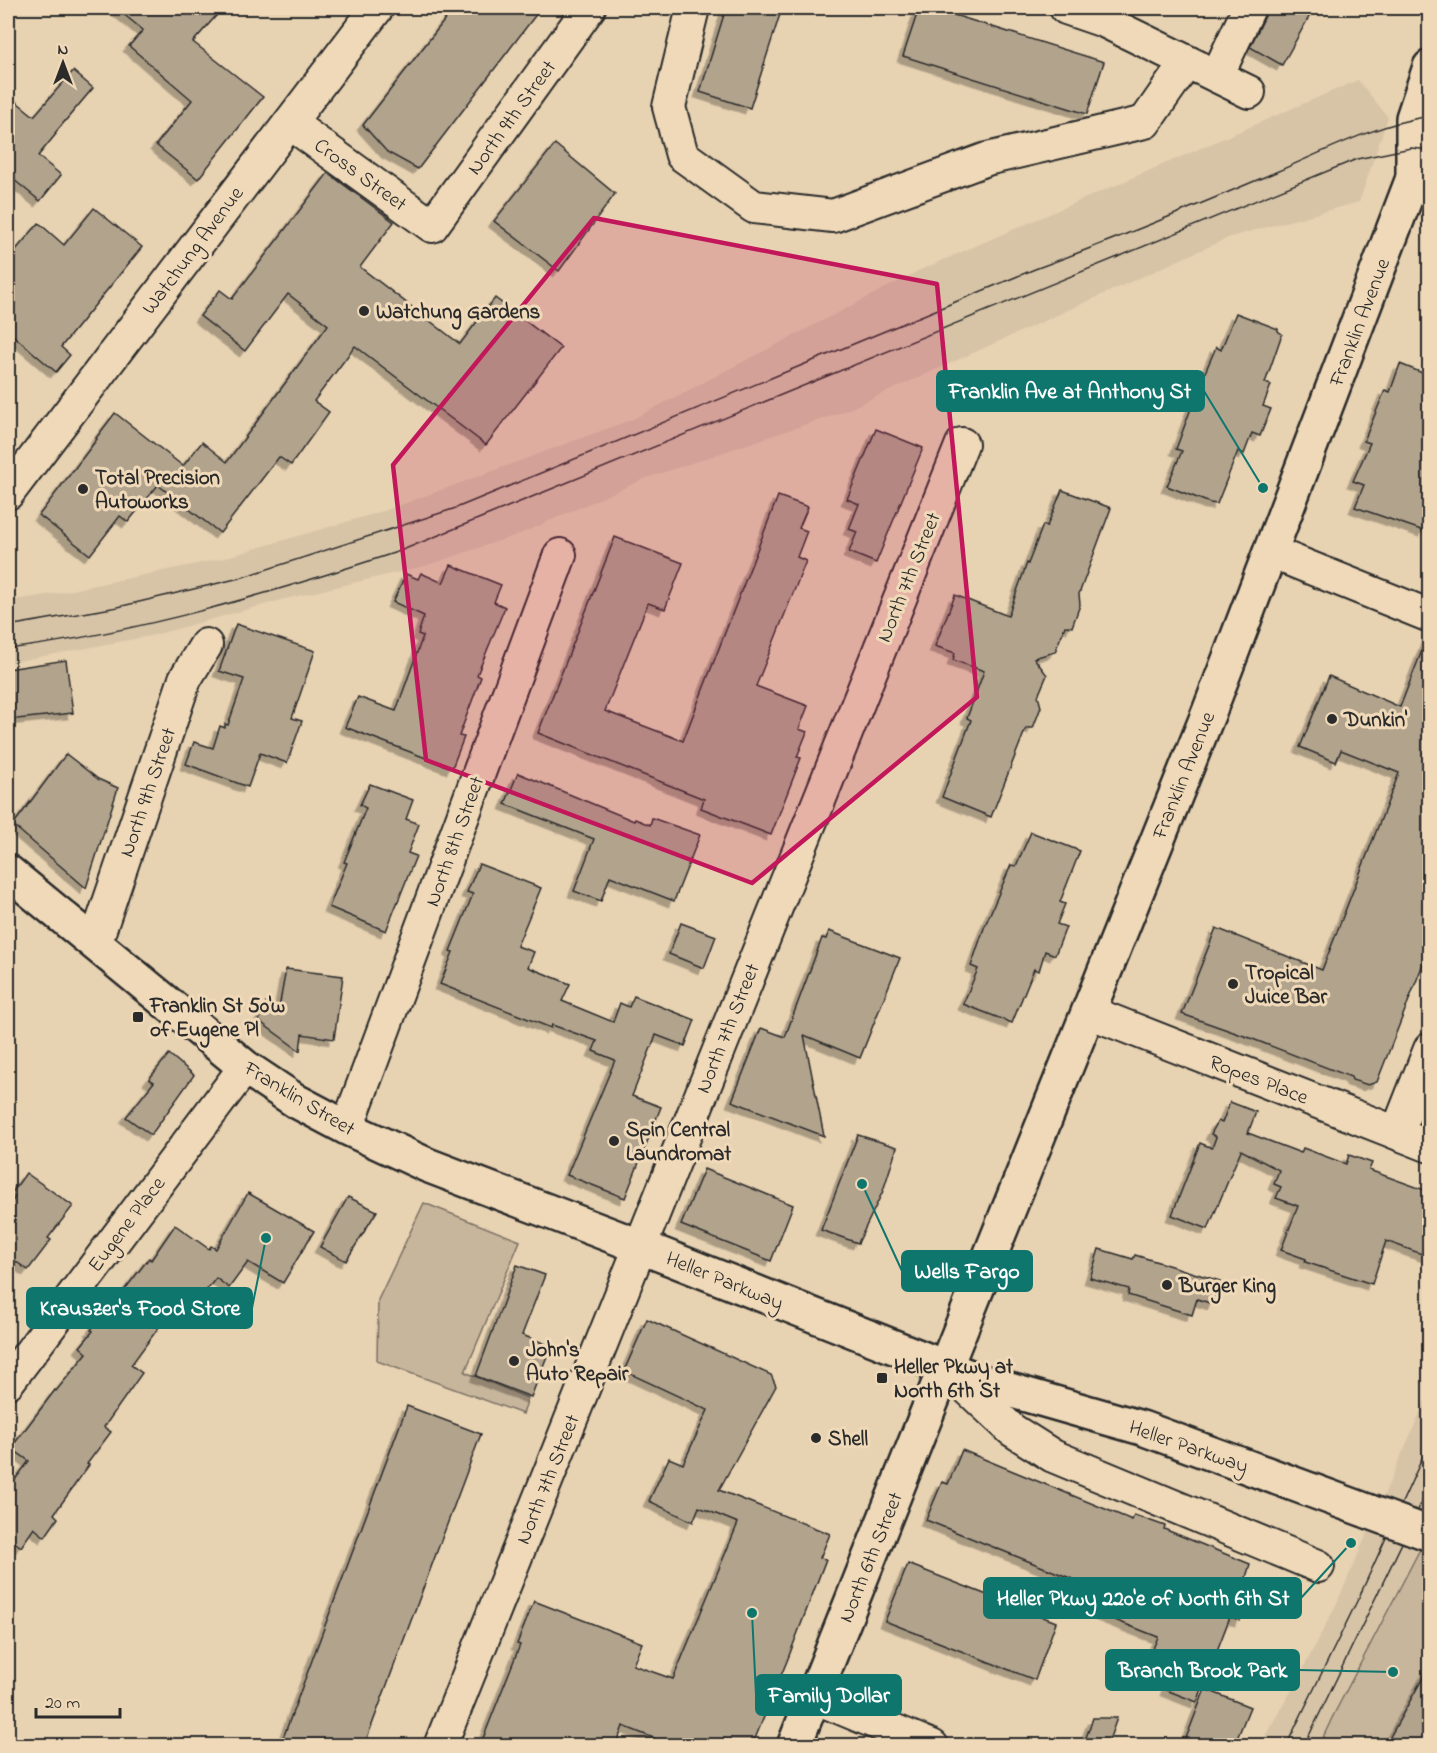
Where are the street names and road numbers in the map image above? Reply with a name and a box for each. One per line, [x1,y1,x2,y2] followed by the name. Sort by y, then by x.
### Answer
[461,55,565,182] street label: North 9th Street
[307,132,413,220] street label: Cross Street
[135,180,254,323] street label: Watchung Avenue
[1322,254,1399,392] street label: Franklin Avenue
[870,508,950,647] street label: North 7th Street
[1145,707,1224,845] street label: Franklin Avenue
[113,724,185,862] street label: North 9th Street
[418,772,493,911] street label: North 8th Street
[689,959,769,1098] street label: North 7th Street
[1204,1048,1313,1114] street label: Ropes Place
[237,1054,360,1145] street label: Franklin Street
[82,1171,176,1281] street label: Eugene Place
[660,1245,788,1321] street label: Heller Parkway
[509,1410,589,1549] street label: North 7th Street
[1124,1413,1252,1484] street label: Heller Parkway
[832,1488,912,1627] street label: North 6th Street

